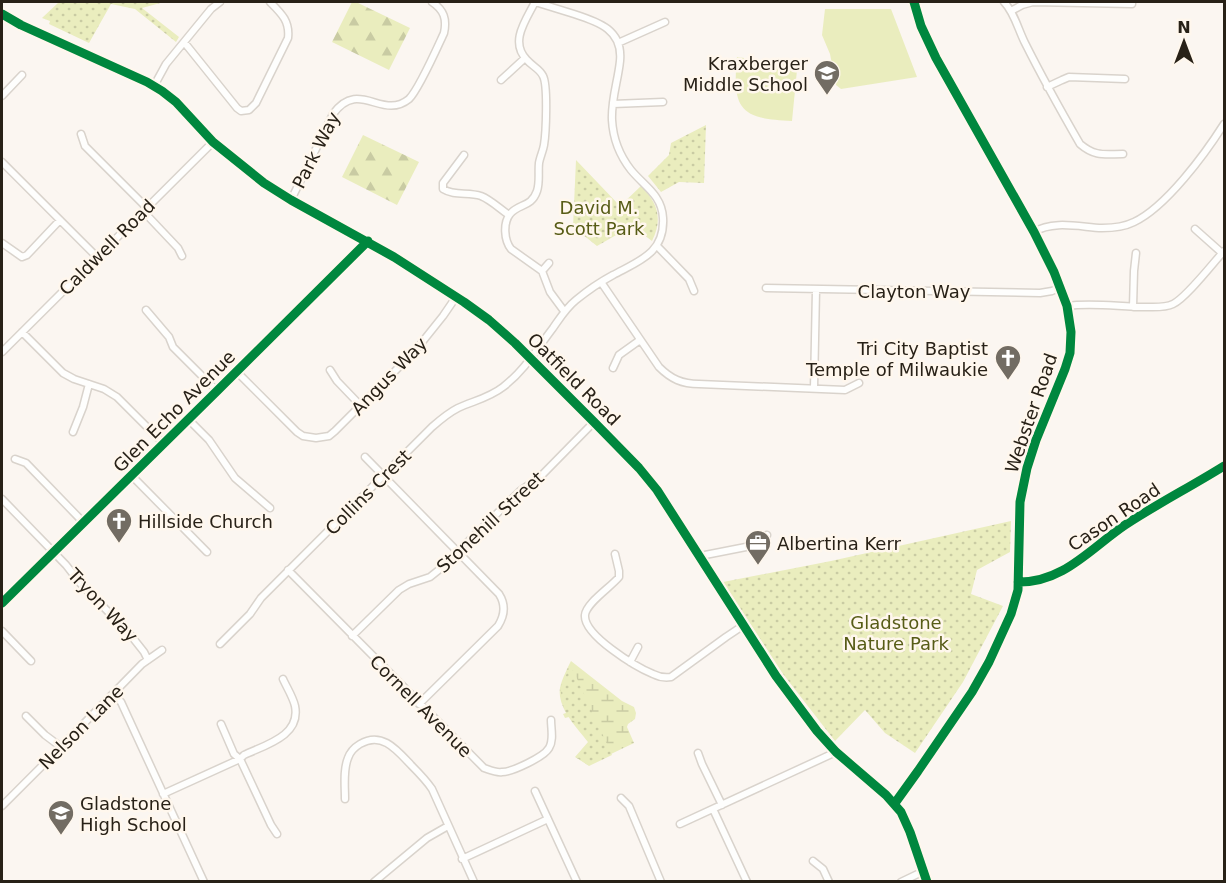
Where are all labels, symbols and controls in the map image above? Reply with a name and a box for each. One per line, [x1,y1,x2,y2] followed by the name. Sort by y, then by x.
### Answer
[1154,12,1214,72] north arrow
[1177,18,1191,37] text: N
[683,53,809,95] place label: Kraxberger Middle School
[812,58,842,96] school or university icon: Kraxberger Middle School
[288,108,344,192] street label: Park Way
[55,195,159,299] street label: Caldwell Road
[553,197,645,239] park label: David M. Scott Park
[858,281,971,302] street label: Clayton Way
[523,328,625,430] street label: Oatfield Road
[347,332,432,419] street label: Angus Way
[805,338,988,380] place label: Tri City Baptist Temple of Milwaukie
[993,343,1023,381] church icon: Tri City Baptist Temple of Milwaukie
[109,346,239,476] street label: Glen Echo Avenue
[1001,350,1061,476] street label: Webster Road
[321,445,415,539] street label: Collins Crest
[432,467,548,577] street label: Stonehill Street
[1064,479,1164,555] street label: Cason Road
[104,506,134,544] church icon: Hillside Church
[138,511,273,532] place label: Hillside Church
[743,528,773,566] office icon: Albertina Kerr
[777,533,901,554] place label: Albertina Kerr
[63,563,143,646] street label: Tryon Way
[843,612,949,654] park label: Gladstone Nature Park
[366,651,476,761] street label: Cornell Avenue
[34,680,128,774] street label: Nelson Lane
[80,793,187,835] place label: Gladstone High School
[46,798,76,836] school or university icon: Gladstone High School

